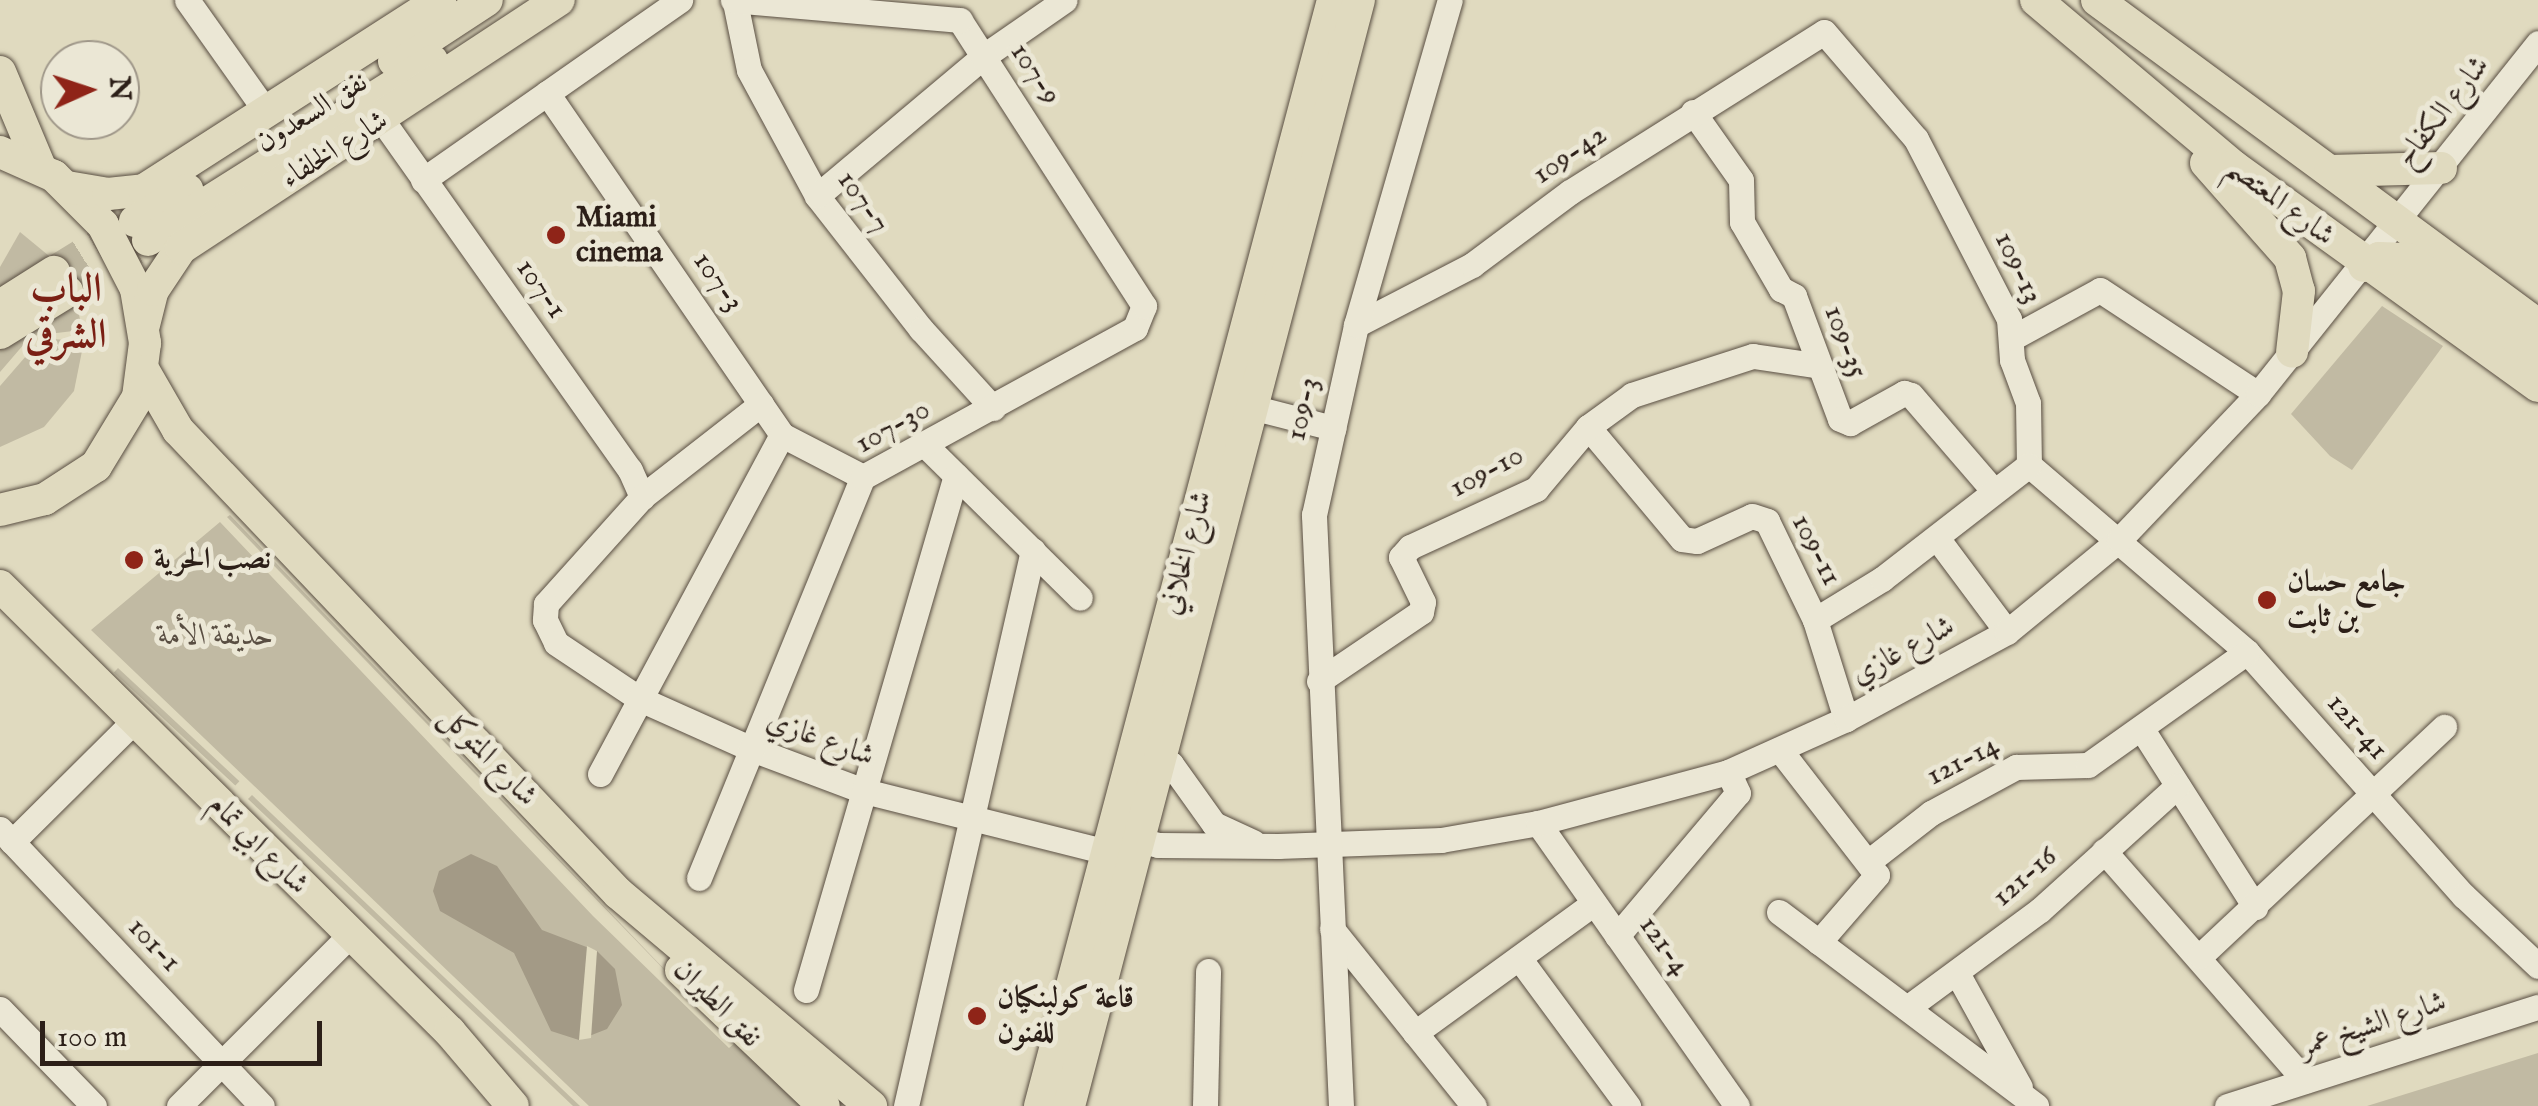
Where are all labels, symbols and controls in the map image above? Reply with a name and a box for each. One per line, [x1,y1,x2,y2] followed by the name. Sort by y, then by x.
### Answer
[1002,36,1068,112] street label: 107-9
[40,40,140,140] north arrow
[2388,49,2498,175] street label: شارع الكفاح
[250,65,374,161] street label: نفق السعدون
[100,75,137,102] text: N
[275,103,395,197] street label: شارع الخلفاء
[1526,117,1614,193] street label: 109-42
[2219,150,2341,254] street label: شارع المعتصم
[829,164,897,240] street label: 107-7
[576,200,663,270] place label: Miami cinema
[545,224,567,246] marker: Miami cinema
[1986,226,2050,310] street label: 109-13
[685,245,751,319] street label: 107-3
[508,252,574,326] street label: 107-1
[25,267,107,361] district label: الباب الشرقي
[1815,301,1875,383] street label: 109-35
[1278,374,1328,444] street label: 109-3
[849,392,937,462] street label: 107-30
[1444,438,1530,506] street label: 109-10
[1153,487,1221,619] street label: شارع الخلاني
[1783,508,1849,592] street label: 109-11
[154,542,271,578] place label: نصب الحرية
[123,549,145,571] marker: نصب الحرية
[2287,565,2406,636] place label: جامع حسان بن ثابت
[2256,589,2278,611] marker: جامع حسان بن ثابت
[1845,609,1961,693] street label: شارع غازي
[158,618,274,654] park label: حديقة الأمة
[2318,686,2396,768] street label: 121-41
[432,700,544,814] street label: شارع المتوكل
[761,703,879,775] street label: شارع غازي
[1921,728,2005,794] street label: 121-14
[200,787,316,903] street label: شارع ابي تمام
[1985,839,2065,915] street label: 121-16
[1631,909,1697,983] street label: 121-4
[120,910,188,980] street label: 101-1
[665,952,769,1056] street label: نفق الطيران
[997,981,1134,1052] place label: قاعة كولبنكيان للفنون
[2295,984,2451,1066] street label: شارع الشيخ عمر
[45,1001,328,1063] scale bar
[966,1005,988,1027] marker: قاعة كولبنكيان للفنون
[57,1019,127,1057] text: 100 m

